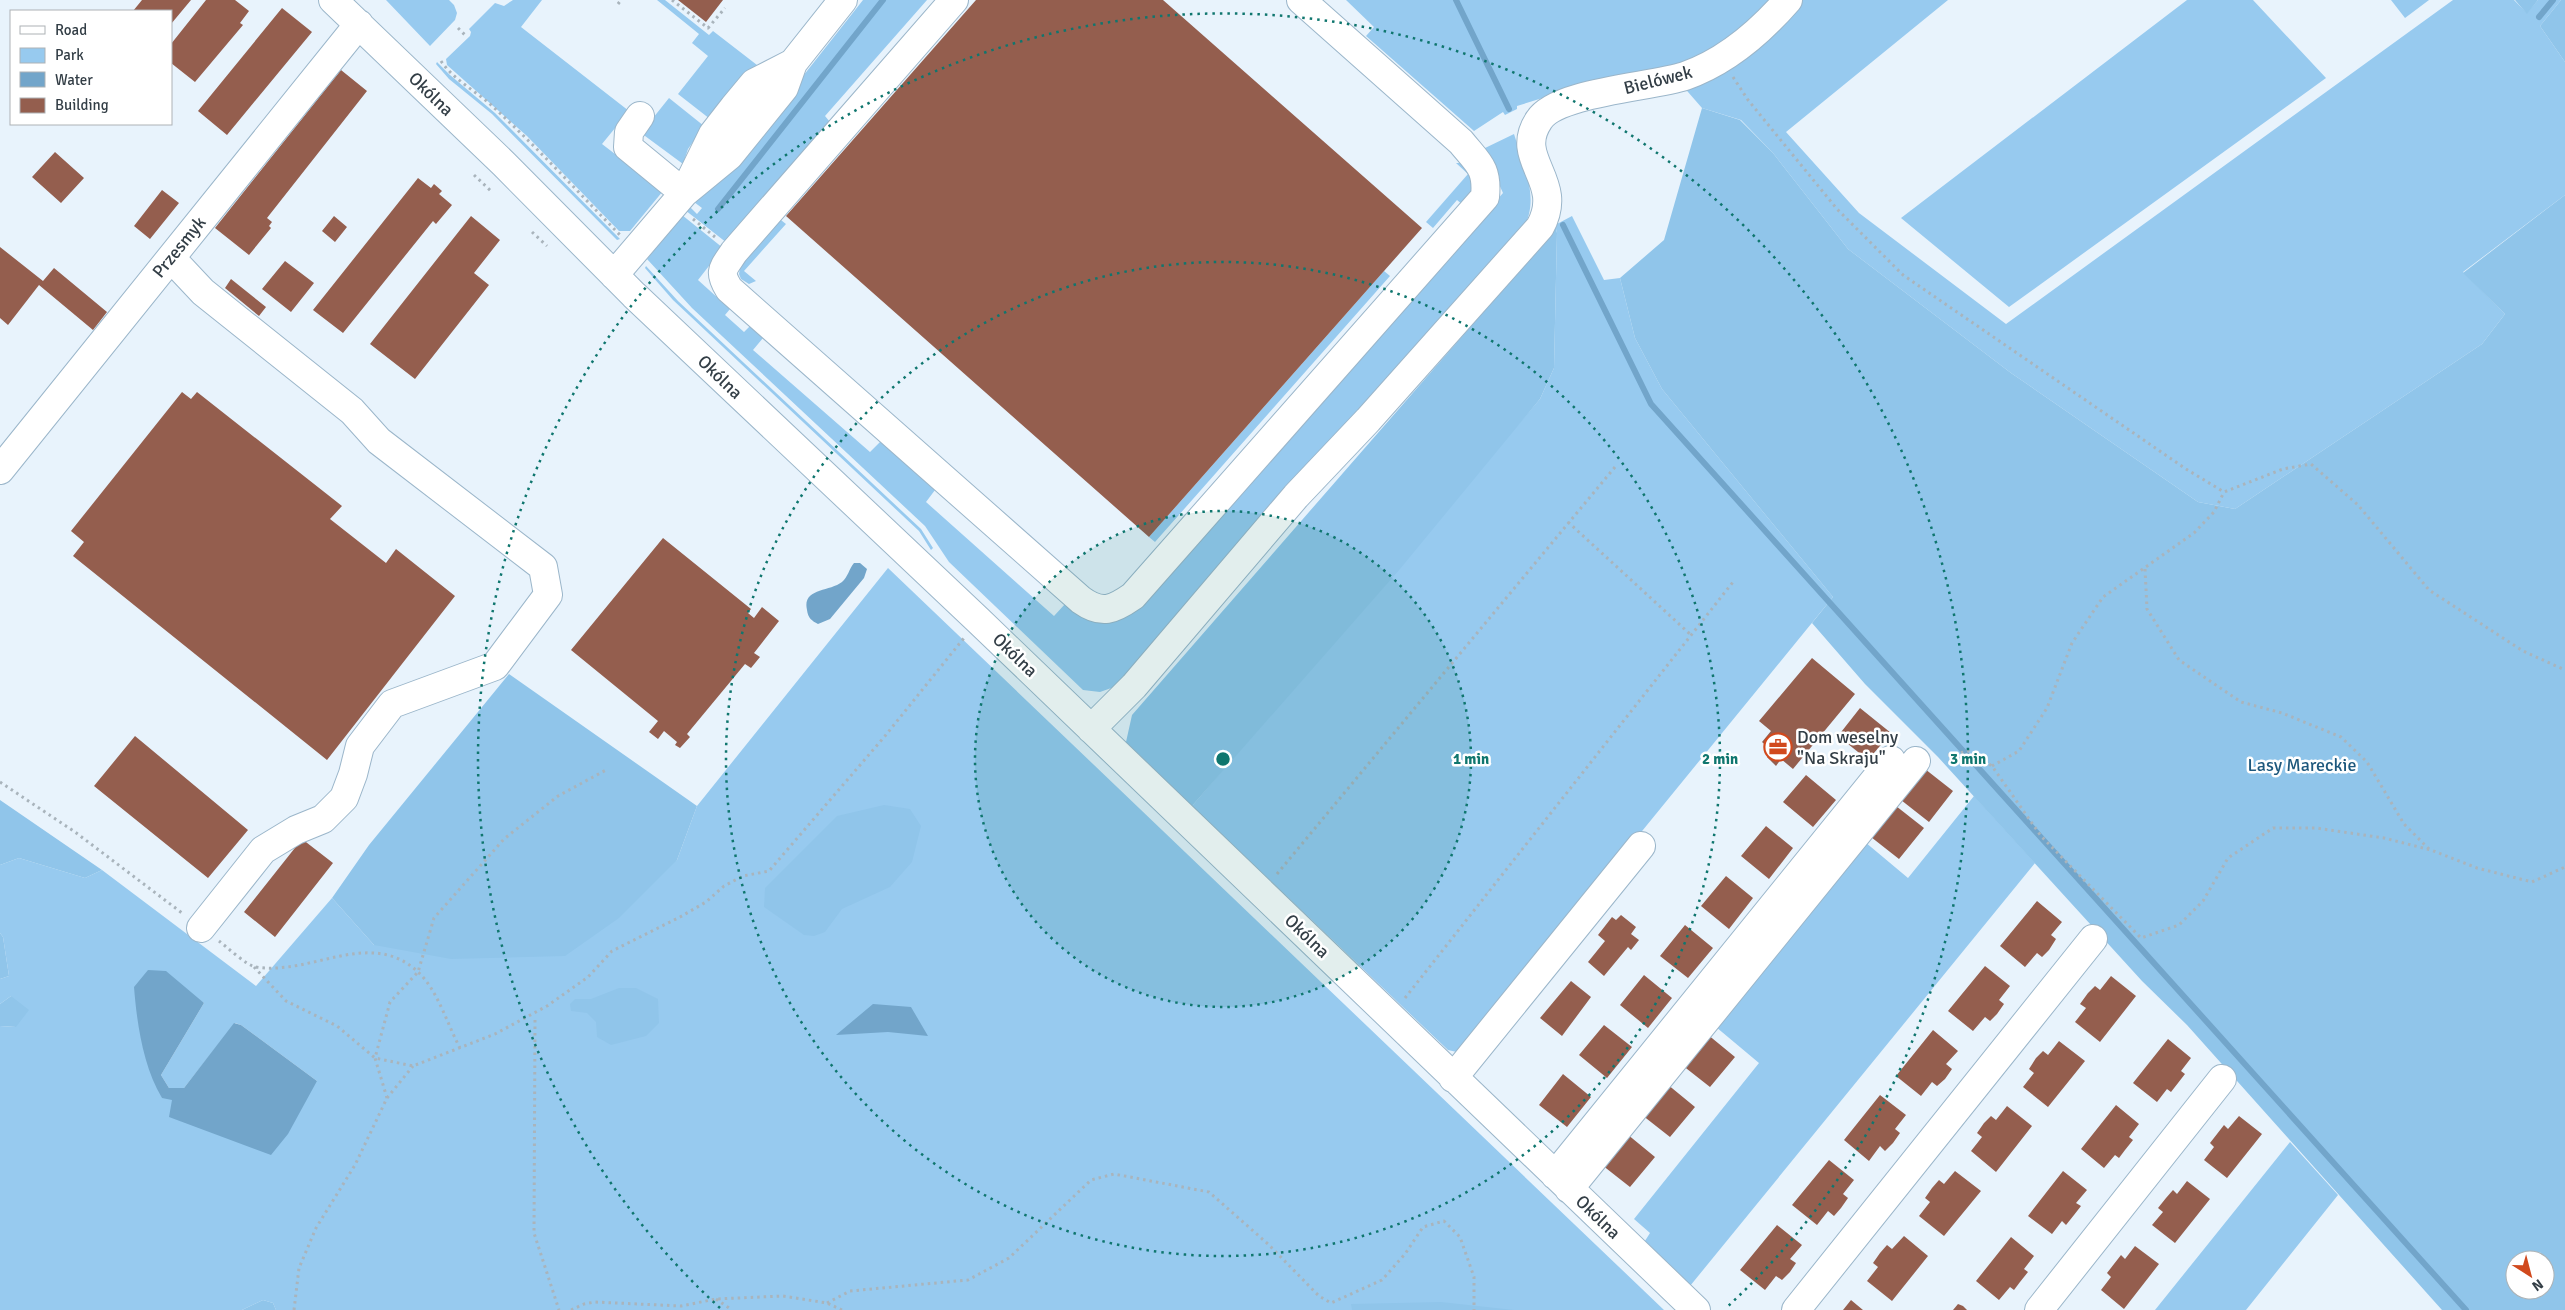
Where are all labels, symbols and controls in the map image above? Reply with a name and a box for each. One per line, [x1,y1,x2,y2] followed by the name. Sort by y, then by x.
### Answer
[10,10,172,125] legend
[55,21,87,39] text: Road
[55,46,84,64] text: Park
[1621,61,1695,99] street label: Bielówek
[404,67,458,121] street label: Okólna
[55,71,93,89] text: Water
[55,96,109,114] text: Building
[148,212,210,282] street label: Przesmyk
[693,350,747,404] street label: Okólna
[988,628,1042,682] street label: Okólna
[1797,726,1899,769] place label: Dom weselny "Na Skraju"
[1763,732,1793,762] office icon: Dom weselny "Na Skraju"
[1214,750,1232,768] centre of rings
[1453,750,1489,768] text: 1 min
[1702,750,1738,768] text: 2 min
[1950,750,1986,768] text: 3 min
[2248,754,2356,776] park label: Lasy Mareckie
[1280,909,1334,963] street label: Okólna
[1571,1190,1625,1244] street label: Okólna
[2505,1250,2555,1300] north arrow
[2528,1275,2546,1295] text: N

